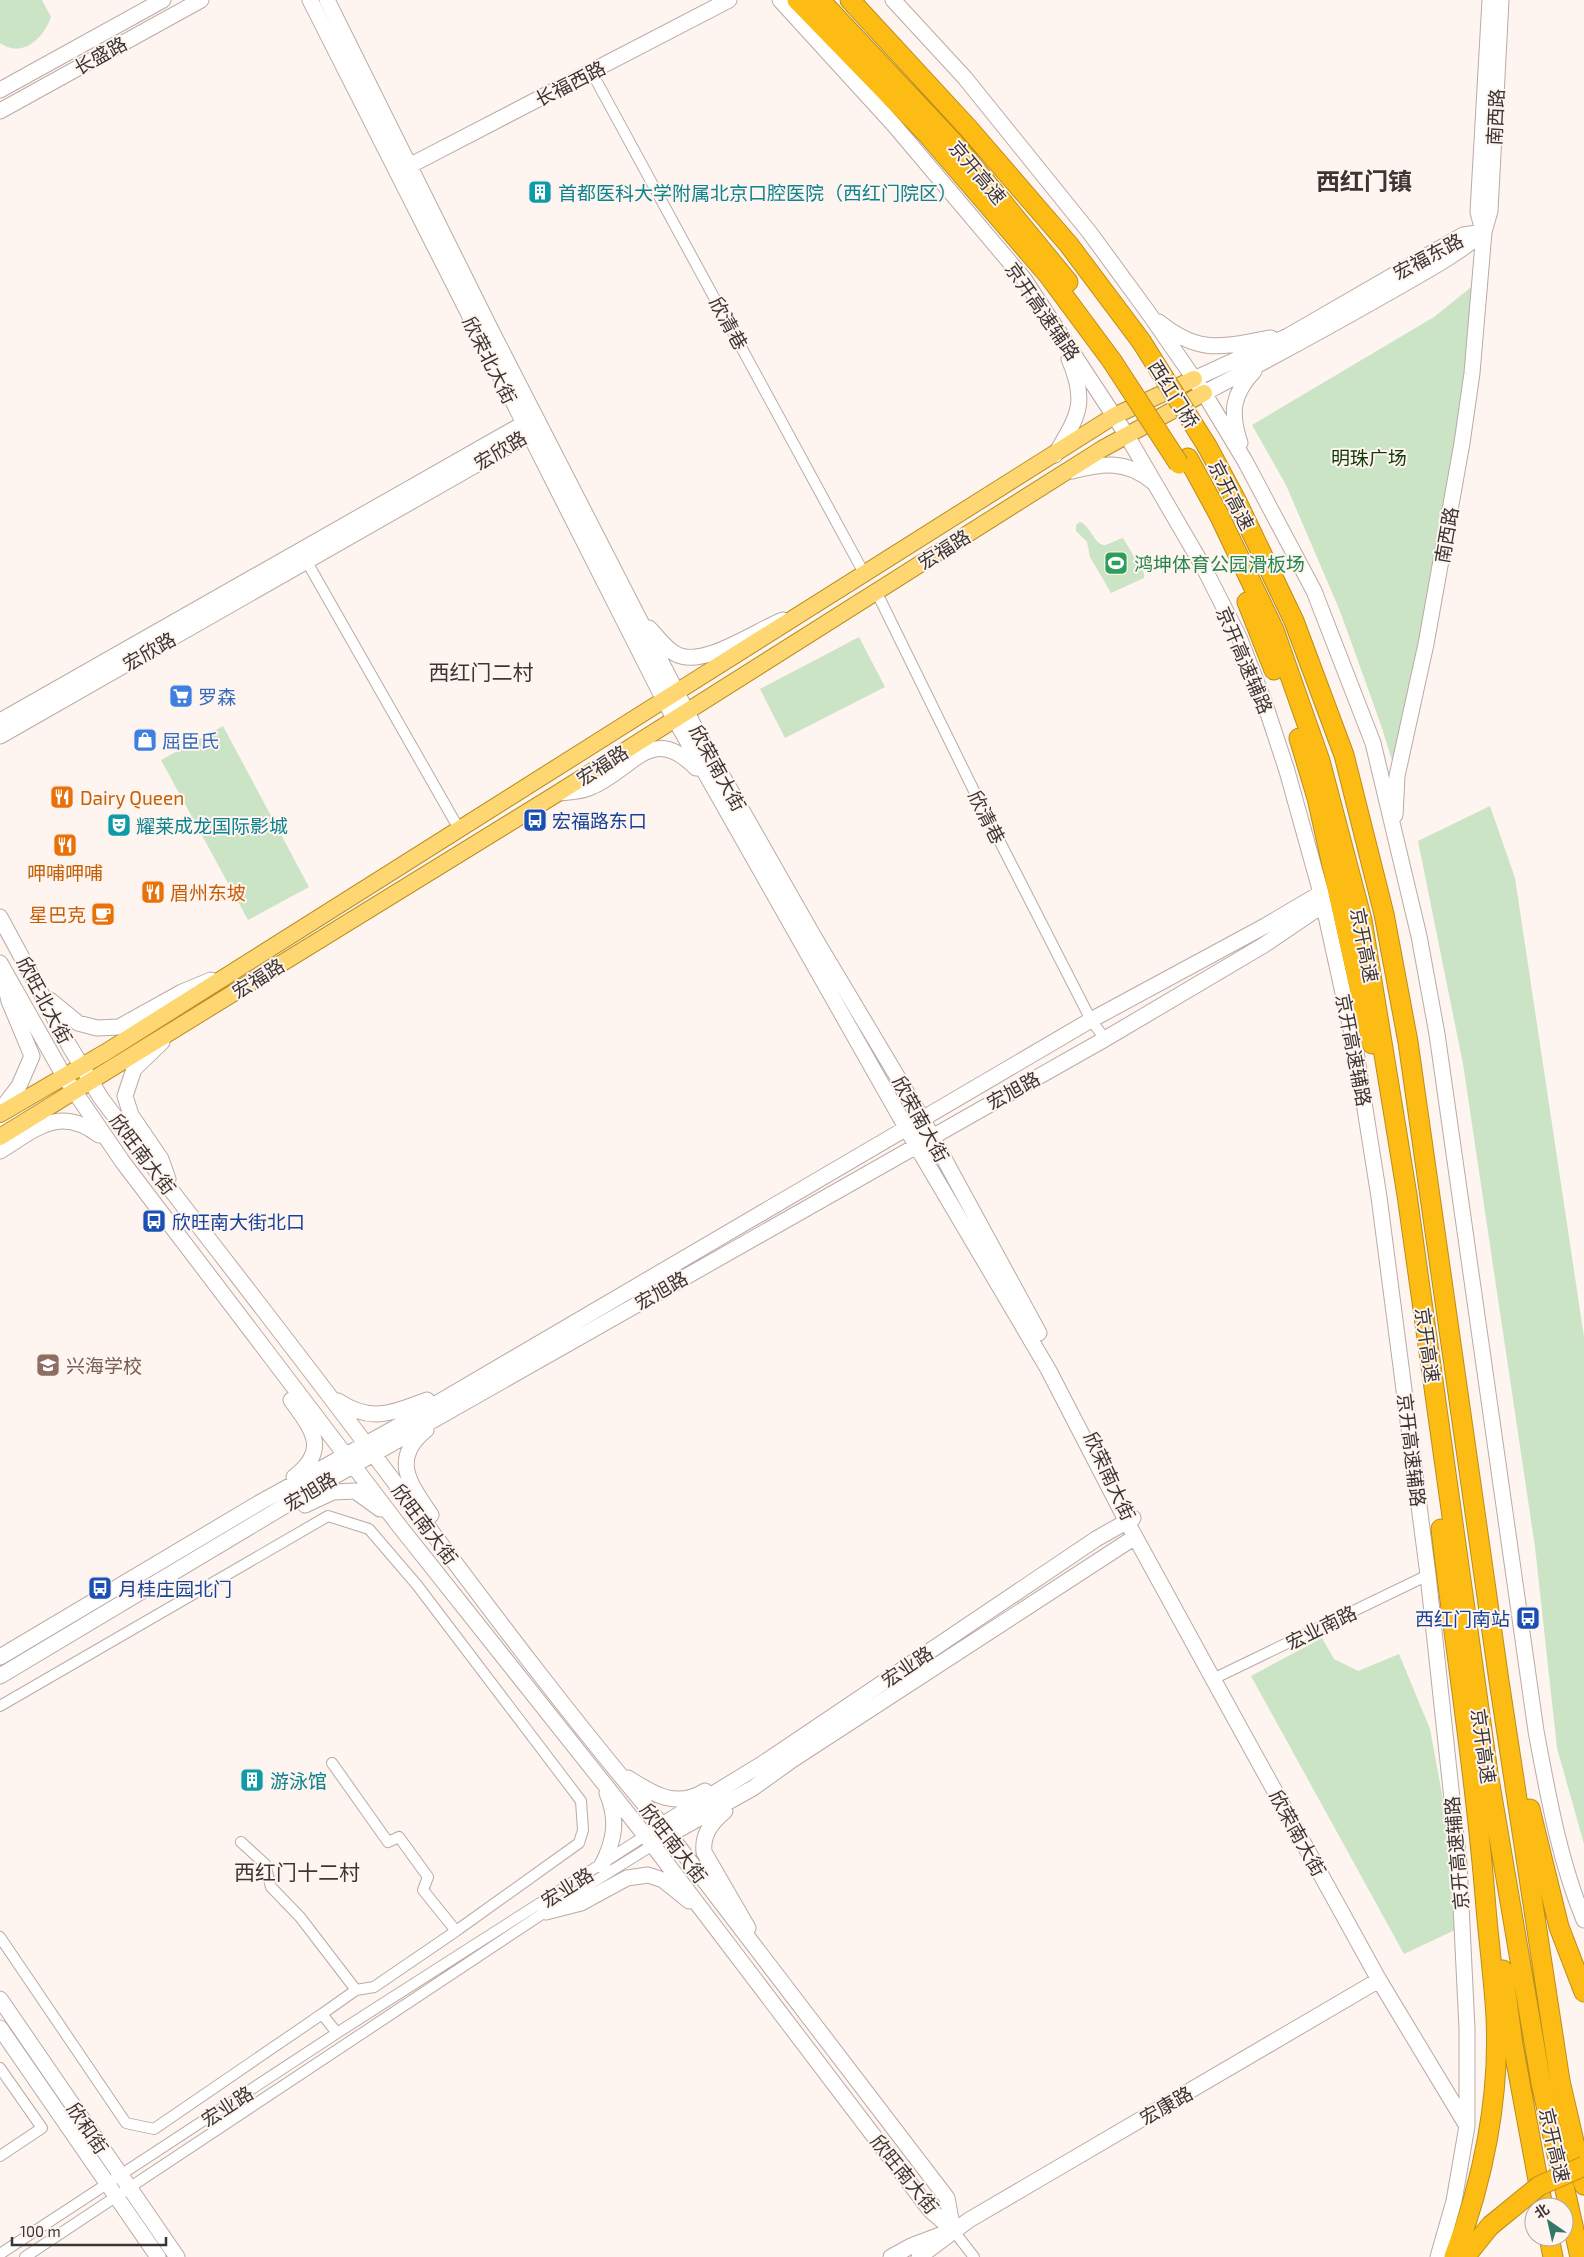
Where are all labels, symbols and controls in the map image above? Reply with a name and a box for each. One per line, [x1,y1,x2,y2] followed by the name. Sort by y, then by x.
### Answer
[69,31,131,79] street label: 长盛路
[531,55,609,111] street label: 长福西路
[1482,88,1508,146] street label: 南西路
[945,135,1011,209] street label: 京开高速
[1316,166,1412,195] district label: 西红门镇
[527,179,553,205] building icon: 首都医科大学附属北京口腔医院（西红门院区）
[558,181,957,204] place label: 首都医科大学附属北京口腔医院（西红门院区）
[1389,228,1467,284] street label: 宏福东路
[1001,258,1085,364] street label: 京开高速辅路
[705,292,753,354] street label: 欣清巷
[458,312,522,408] street label: 欣荣北大街
[1144,356,1204,432] street label: 西红门桥
[470,425,530,475] street label: 宏欣路
[1331,446,1407,469] park label: 明珠广场
[1204,456,1260,534] street label: 京开高速
[1430,505,1462,565] street label: 南西路
[914,524,974,574] street label: 宏福路
[1103,550,1129,576] sports icon: 鸿坤体育公园滑板场
[1134,552,1305,575] place label: 鸿坤体育公园滑板场
[1212,603,1278,717] street label: 京开高速辅路
[119,627,179,675] street label: 宏欣路
[429,659,534,684] district label: 西红门二村
[168,683,194,709] supermarket icon: 罗森
[198,685,236,708] place label: 罗森
[685,721,751,815] street label: 欣荣南大街
[132,727,158,753] shop icon: 屈臣氏
[162,729,219,752] place label: 屈臣氏
[572,740,632,790] street label: 宏福路
[49,784,75,810] restaurant icon: Dairy Queen
[80,786,184,809] place label: Dairy Queen
[964,786,1010,848] street label: 欣清巷
[522,807,548,833] bus stop icon: 宏福路东口
[552,809,647,832] place label: 宏福路东口
[106,812,132,838] theatre icon: 耀莱成龙国际影城
[136,814,288,837] place label: 耀莱成龙国际影城
[52,832,78,858] restaurant icon: 呷哺呷哺
[27,861,103,884] place label: 呷哺呷哺
[140,879,166,905] restaurant icon: 眉州东坡
[170,881,246,904] place label: 眉州东坡
[90,901,116,927] cafe icon: 星巴克
[29,903,86,926] place label: 星巴克
[1346,905,1384,985] street label: 京开高速
[13,953,77,1047] street label: 欣旺北大街
[228,953,288,1003] street label: 宏福路
[1332,992,1376,1108] street label: 京开高速辅路
[982,1066,1044,1114] street label: 宏旭路
[888,1072,954,1166] street label: 欣荣南大街
[105,1109,181,1199] street label: 欣旺南大街
[141,1208,167,1234] bus stop icon: 欣旺南大街北口
[172,1210,305,1233] place label: 欣旺南大街北口
[631,1266,691,1314] street label: 宏旭路
[1411,1306,1445,1384] street label: 京开高速
[35,1352,61,1378] school or university icon: 兴海学校
[66,1354,142,1377] place label: 兴海学校
[1394,1392,1430,1508] street label: 京开高速辅路
[1079,1428,1141,1524] street label: 欣荣南大街
[280,1466,340,1516] street label: 宏旭路
[387,1479,463,1569] street label: 欣旺南大街
[87,1575,113,1601] bus stop icon: 月桂庄园北门
[118,1577,232,1600] place label: 月桂庄园北门
[1282,1600,1360,1654] street label: 宏业南路
[1515,1605,1541,1631] bus stop icon: 西红门南站
[1415,1607,1510,1630] place label: 西红门南站
[877,1641,937,1691] street label: 宏业路
[1467,1707,1501,1785] street label: 京开高速
[239,1767,265,1793] building icon: 游泳馆
[270,1769,327,1792] place label: 游泳馆
[1265,1786,1331,1880] street label: 欣荣南大街
[1440,1795,1472,1911] street label: 京开高速辅路
[636,1798,712,1888] street label: 欣旺南大街
[234,1859,360,1884] district label: 西红门十二村
[537,1862,597,1912] street label: 宏业路
[197,2081,257,2131] street label: 宏业路
[1136,2081,1196,2129] street label: 宏康路
[63,2098,113,2158] street label: 欣和街
[1535,2105,1575,2185] street label: 京开高速
[866,2130,944,2218] street label: 欣旺南大街
[1524,2197,1574,2247] north arrow
[1531,2200,1552,2222] text: 北
[12,2214,166,2246] scale bar
[20,2222,61,2240] text: 100 m

